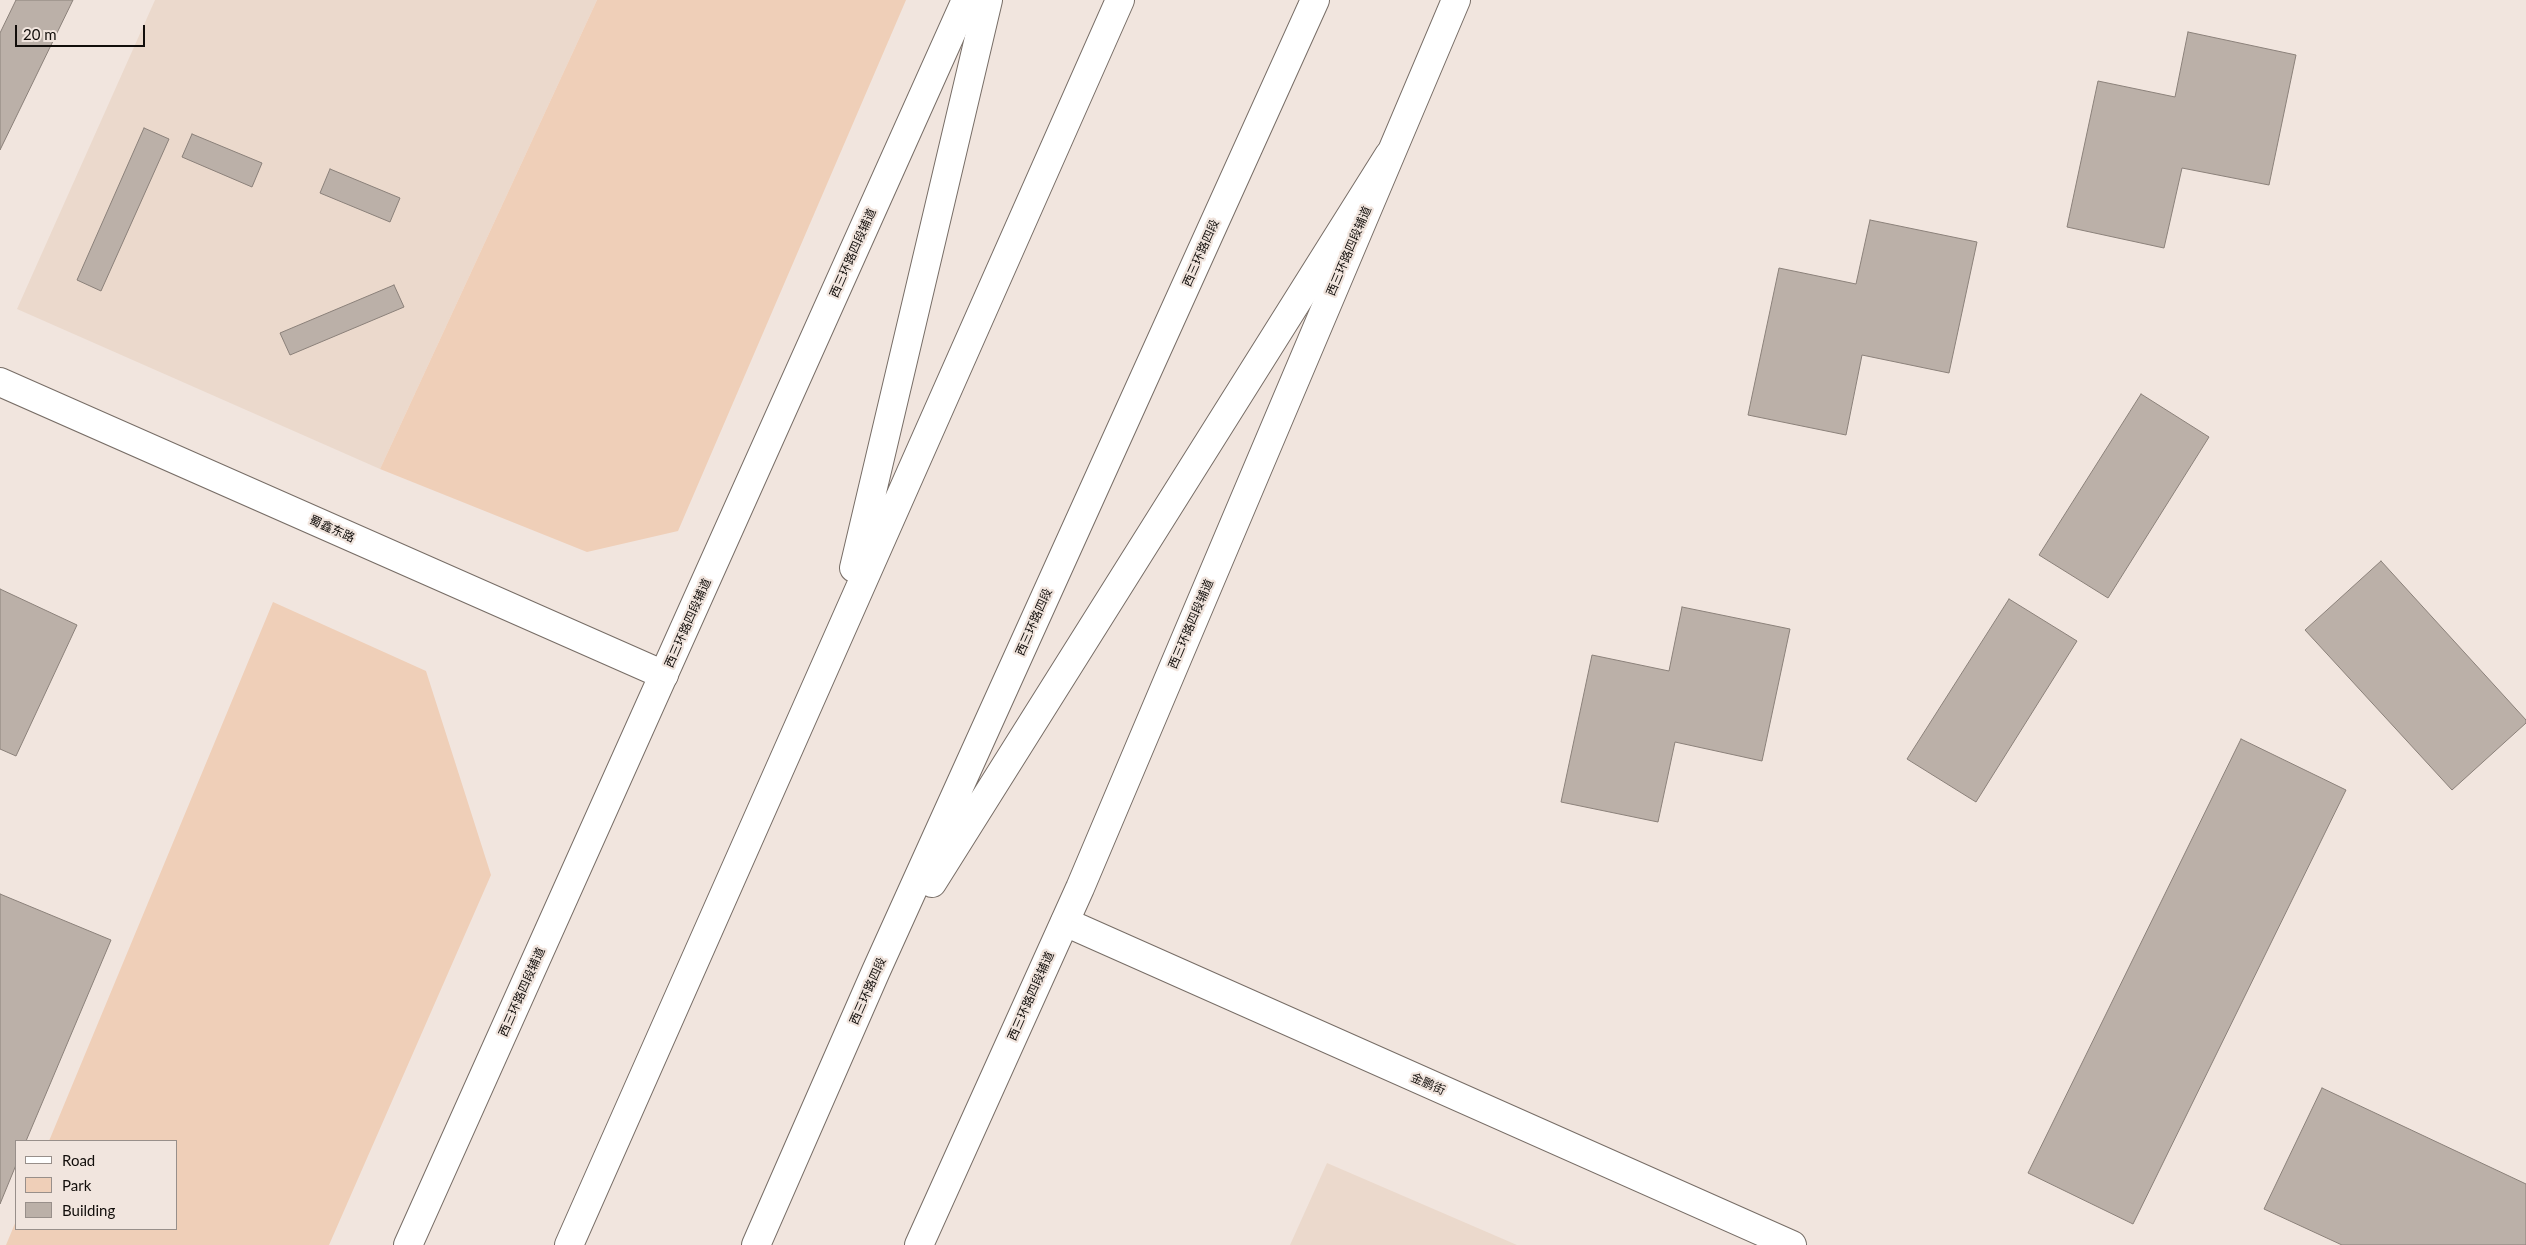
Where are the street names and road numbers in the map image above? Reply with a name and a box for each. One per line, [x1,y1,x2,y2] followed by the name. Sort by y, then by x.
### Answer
[1324,204,1374,298] street label: 西三环路四段辅道
[827,206,879,300] street label: 西三环路四段辅道
[1180,217,1222,289] street label: 西三环路四段
[307,513,357,545] street label: 蜀鑫东路
[662,576,714,670] street label: 西三环路四段辅道
[1166,577,1216,671] street label: 西三环路四段辅道
[1013,586,1055,658] street label: 西三环路四段
[496,945,548,1039] street label: 西三环路四段辅道
[1005,949,1057,1043] street label: 西三环路四段辅道
[847,955,889,1027] street label: 西三环路四段
[1409,1070,1447,1098] street label: 金鹏街

